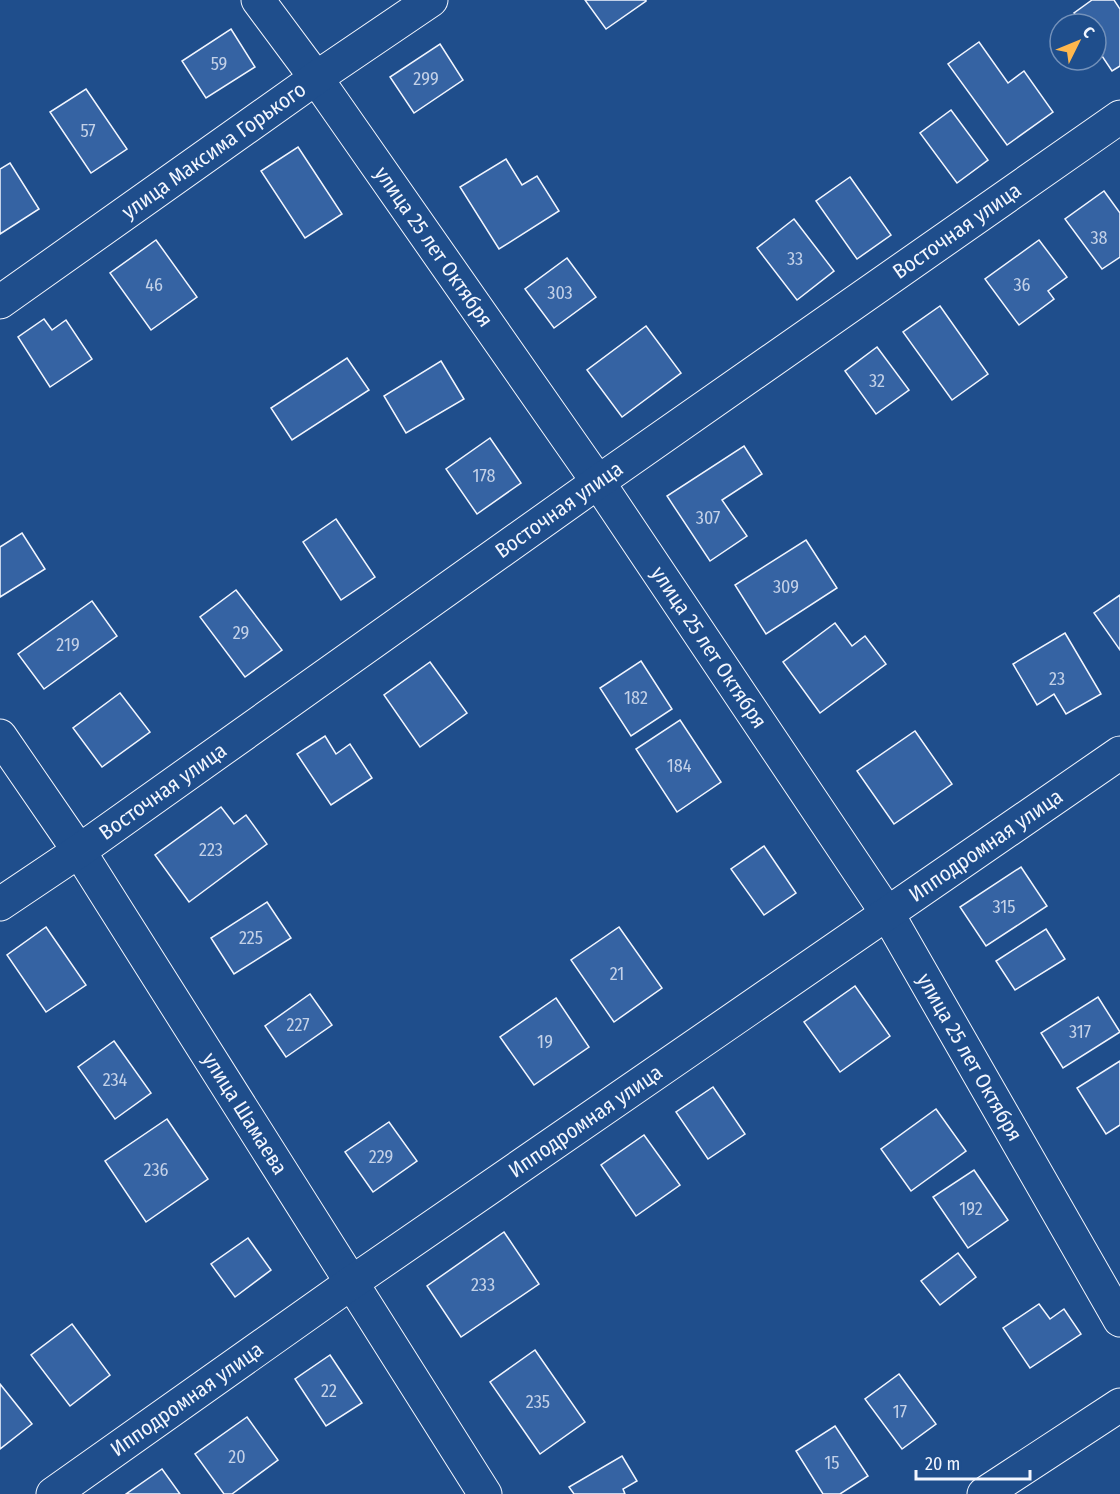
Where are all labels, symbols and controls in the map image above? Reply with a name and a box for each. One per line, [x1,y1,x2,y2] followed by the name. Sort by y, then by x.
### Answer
[1048,12,1108,72] north arrow
[1079,23,1099,42] text: С
[211,53,227,75] house number: 59
[413,68,439,90] house number: 299
[117,76,311,225] street label: улица Максима Горького
[80,120,96,142] house number: 57
[369,162,499,332] street label: улица 25 лет Октября
[888,177,1026,285] street label: Восточная улица
[1090,227,1108,249] house number: 38
[787,248,803,270] house number: 33
[145,274,163,296] house number: 46
[1013,274,1031,296] house number: 36
[547,282,573,304] house number: 303
[869,370,885,392] house number: 32
[490,456,628,564] street label: Восточная улица
[473,465,495,487] house number: 178
[696,507,720,529] house number: 307
[645,561,772,733] street label: улица 25 лет Октября
[773,576,799,598] house number: 309
[233,622,249,644] house number: 29
[56,634,80,656] house number: 219
[1049,668,1065,690] house number: 23
[624,687,648,709] house number: 182
[94,737,232,846] street label: Восточная улица
[667,755,692,777] house number: 184
[904,783,1068,908] street label: Ипподромная улица
[199,839,223,861] house number: 223
[993,896,1015,918] house number: 315
[239,927,263,949] house number: 225
[610,963,624,985] house number: 21
[911,969,1028,1146] street label: улица 25 лет Октября
[286,1014,310,1036] house number: 227
[1069,1021,1091,1043] house number: 317
[537,1031,553,1053] house number: 19
[197,1048,293,1179] street label: улица Шамаева
[504,1059,667,1183] street label: Ипподромная улица
[103,1069,128,1091] house number: 234
[369,1146,393,1168] house number: 229
[144,1159,169,1181] house number: 236
[959,1198,983,1220] house number: 192
[471,1274,495,1296] house number: 233
[105,1336,268,1462] street label: Ипподромная улица
[321,1380,337,1402] house number: 22
[526,1391,550,1413] house number: 235
[893,1401,907,1423] house number: 17
[916,1443,1030,1481] scale bar
[228,1446,246,1468] house number: 20
[824,1452,840,1474] house number: 15
[925,1453,960,1475] text: 20 m

